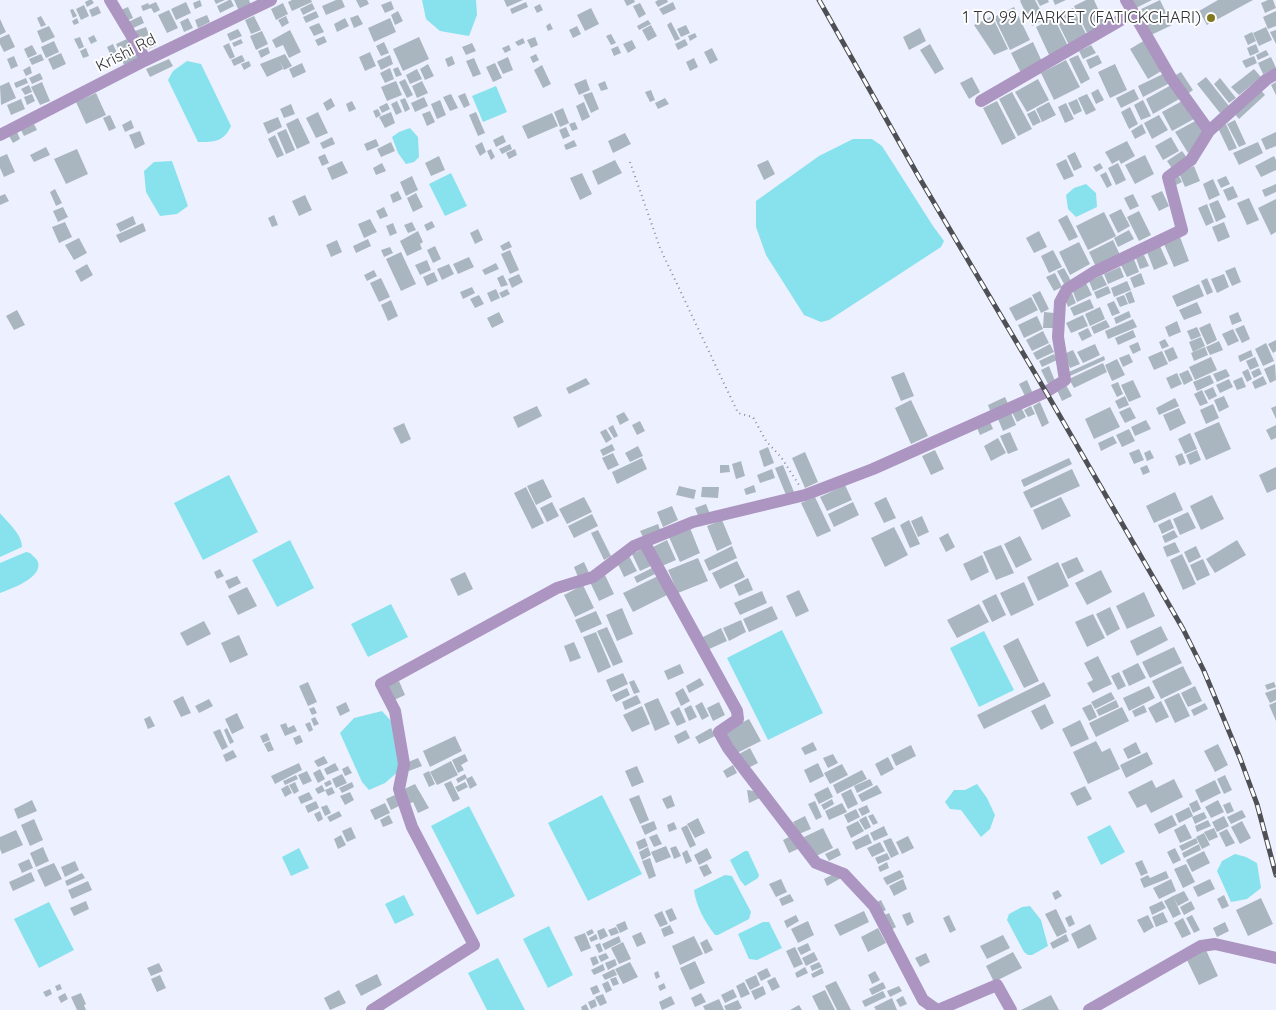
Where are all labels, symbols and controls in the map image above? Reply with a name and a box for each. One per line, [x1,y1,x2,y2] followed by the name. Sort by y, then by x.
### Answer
[963,8,1201,28] place label: 1 TO 99 MARKET (FATICKCHARI)
[1205,12,1217,24] marker: 1 TO 99 MARKET (FATICKCHARI)
[93,30,159,76] street label: Krishi Rd

